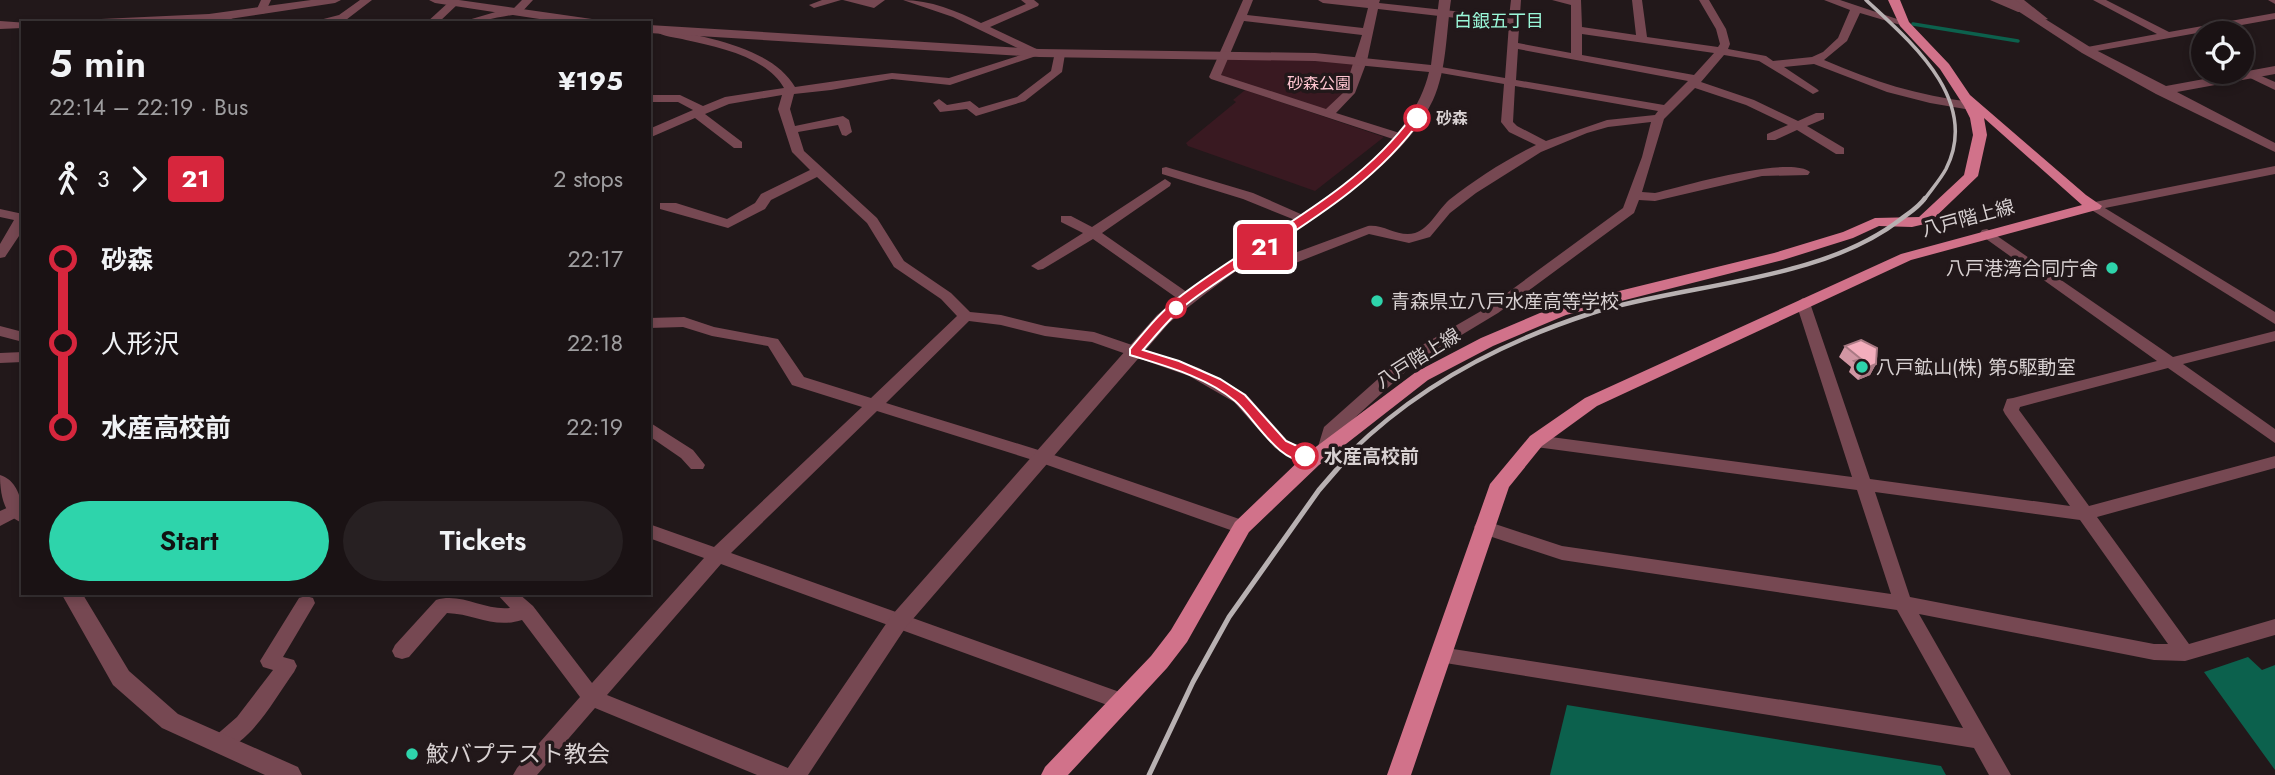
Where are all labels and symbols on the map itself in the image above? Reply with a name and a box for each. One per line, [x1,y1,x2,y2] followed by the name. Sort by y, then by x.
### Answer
[1454,8,1544,34] district label: 白銀五丁目
[1287,72,1351,95] park label: 砂森公園
[1404,105,1430,131] marker: 砂森
[1436,107,1468,130] place label: 砂森
[1919,193,2017,243] street label: 八戸階上線
[1234,224,1296,270] line badge: 21
[1946,255,2098,282] place label: 八戸港湾合同庁舎
[2104,260,2120,276] marker: 八戸港湾合同庁舎
[1391,288,1619,315] place label: 青森県立八戸水産高等学校
[1369,293,1385,309] marker: 青森県立八戸水産高等学校
[1166,298,1186,318] unlabelled marker
[1371,321,1465,395] street label: 八戸階上線
[1876,354,2076,381] place label: 八戸鉱山(株) 第５駆動室
[1854,359,1870,375] marker: 八戸鉱山(株) 第５駆動室
[1292,443,1318,469] marker: 水産高校前
[1324,443,1419,470] place label: 水産高校前
[426,737,610,771] place label: 鮫バプテスト教会
[404,746,420,762] marker: 鮫バプテスト教会

